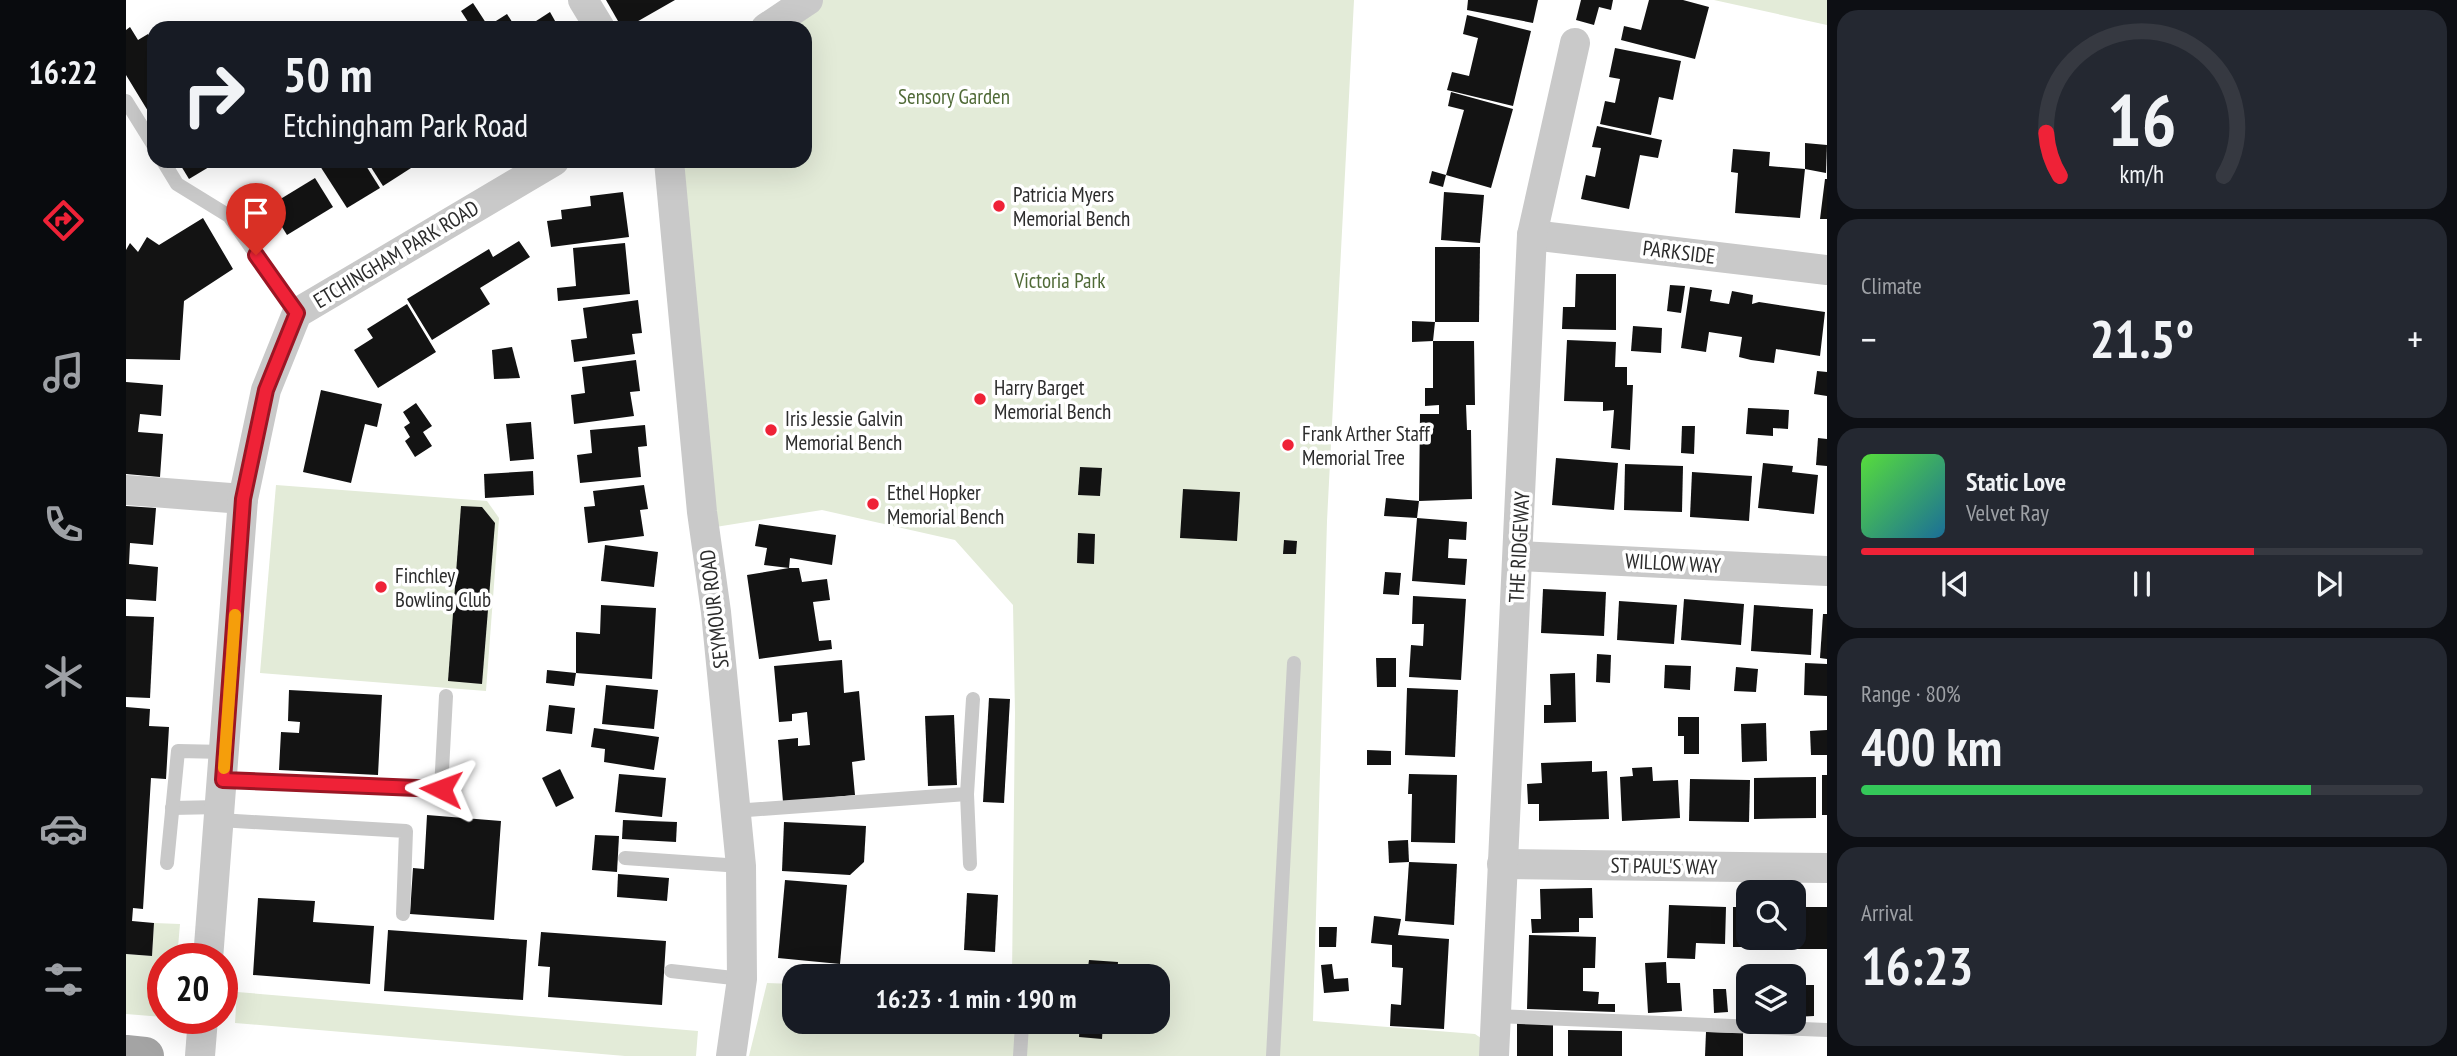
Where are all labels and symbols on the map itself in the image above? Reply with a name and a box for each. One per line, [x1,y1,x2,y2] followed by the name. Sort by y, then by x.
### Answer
[898,83,1010,110] park label: Sensory Garden
[1013,181,1130,232] place label: Patricia Myers Memorial Bench
[226,183,286,255] pin
[308,194,484,314] street label: ETCHINGHAM PARK ROAD
[991,198,1007,214] marker: Patricia Myers Memorial Bench
[1641,234,1717,270] street label: PARKSIDE
[1014,267,1105,294] park label: Victoria Park
[994,374,1111,425] place label: Harry Barget Memorial Bench
[972,391,988,407] marker: Harry Barget Memorial Bench
[785,405,903,456] place label: Iris Jessie Galvin Memorial Bench
[1302,420,1430,471] place label: Frank Arther Staff Memorial Tree
[763,422,779,438] marker: Iris Jessie Galvin Memorial Bench
[1280,437,1296,453] marker: Frank Arther Staff Memorial Tree
[887,479,1004,530] place label: Ethel Hopker Memorial Bench
[1503,490,1535,603] street label: THE RIDGEWAY
[865,496,881,512] marker: Ethel Hopker Memorial Bench
[1624,547,1722,579] street label: WILLOW WAY
[693,548,735,670] street label: SEYMOUR ROAD
[395,562,491,613] place label: Finchley Bowling Club
[373,579,389,595] marker: Finchley Bowling Club
[404,752,478,826] position arrow
[1610,852,1718,880] street label: ST PAUL'S WAY
[147,943,238,1034] speed limit sign: 20

